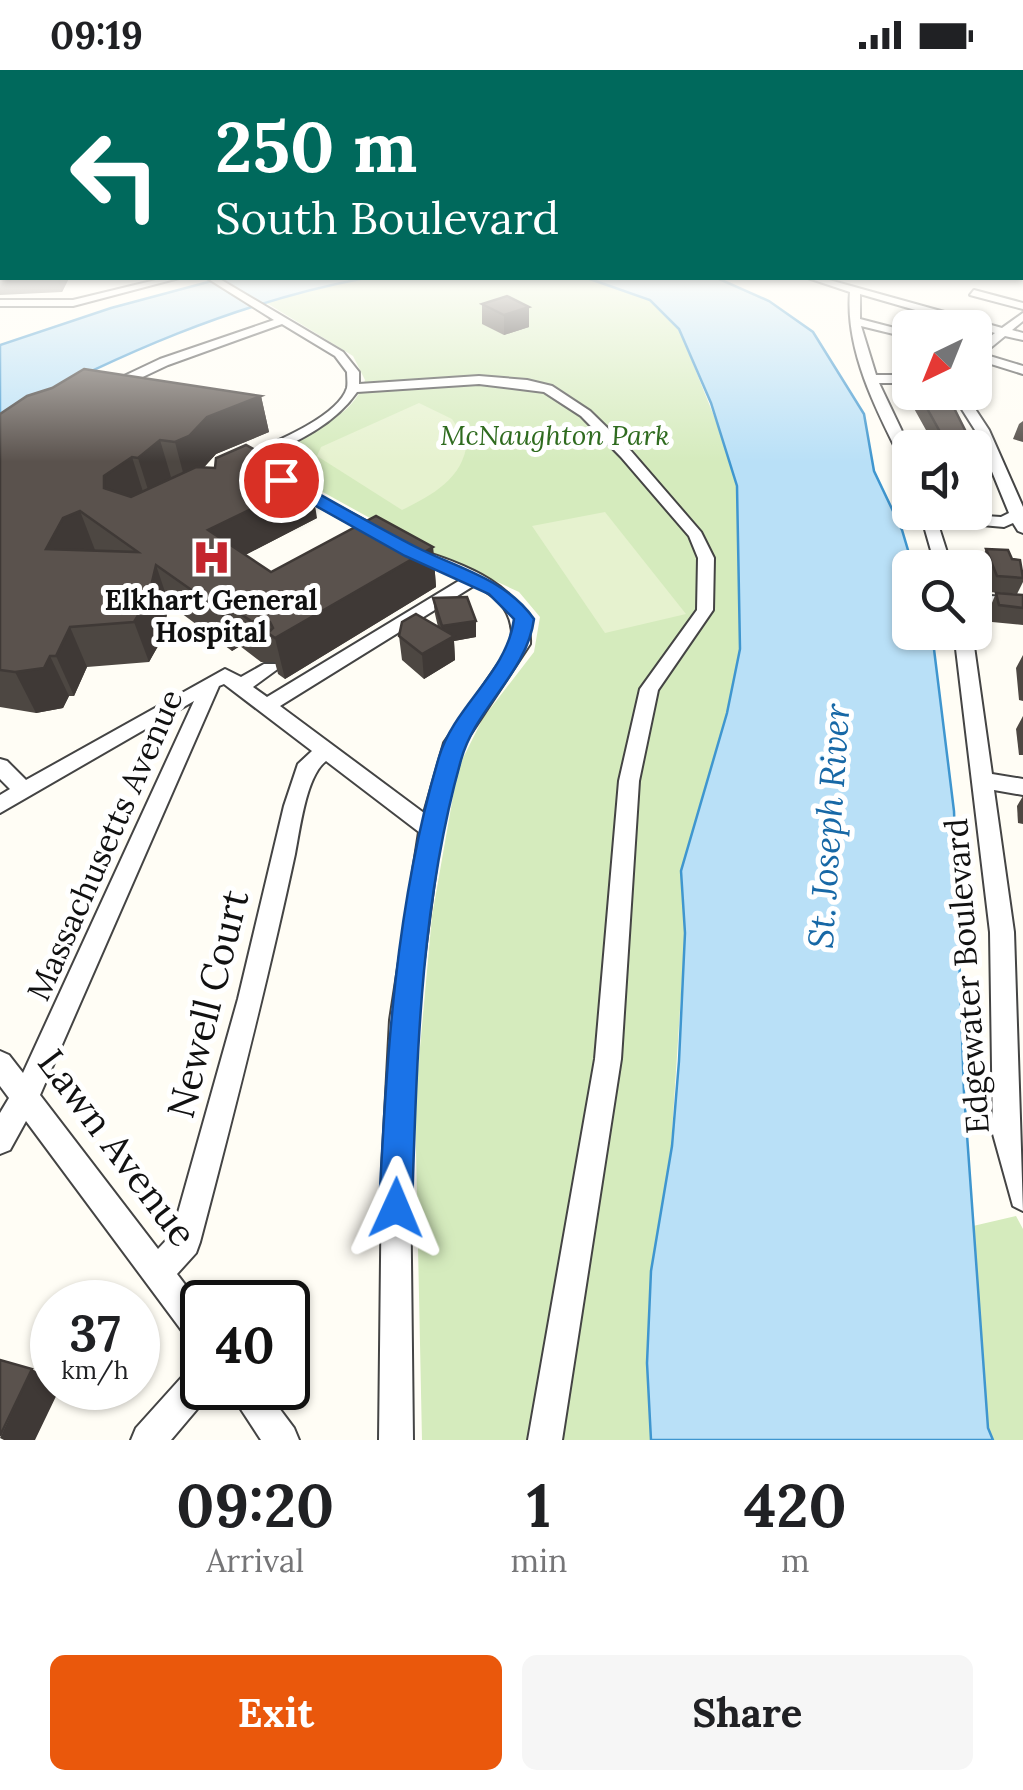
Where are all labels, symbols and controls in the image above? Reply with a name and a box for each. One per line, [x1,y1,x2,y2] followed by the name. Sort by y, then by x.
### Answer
[50,11,143,59] text: 09:19
[215,102,417,191] text: 250 m
[50,110,180,240] icon: left
[215,189,559,246] text: South Boulevard
[892,310,992,410] north arrow
[892,310,992,650] map controls
[440,417,670,453] park label: McNaughton Park
[892,430,992,530] button: sound
[239,438,324,523] pin
[254,453,309,508] icon: arrive
[190,537,232,579] hospital icon: Elkhart General Hospital
[892,550,992,650] button: search
[104,582,318,650] place label: Elkhart General Hospital
[17,683,192,1007] street label: Massachusetts Avenue
[797,702,860,950] water label: St. Joseph River
[935,817,998,1135] street label: Edgewater Boulevard
[156,885,259,1123] street label: Newell Court
[28,1039,207,1255] street label: Lawn Avenue
[344,1156,448,1260] position arrow
[180,1280,310,1410] speed limit sign: 40
[69,1301,121,1365] text: 37
[61,1354,129,1386] text: km/h
[176,1467,334,1543] text: 09:20
[527,1467,551,1543] text: 1
[744,1467,847,1543] text: 420
[206,1540,304,1581] text: Arrival
[510,1540,567,1581] text: min
[781,1540,810,1581] text: m
[50,1655,502,1770] button: Exit
[522,1655,973,1770] button: Share

